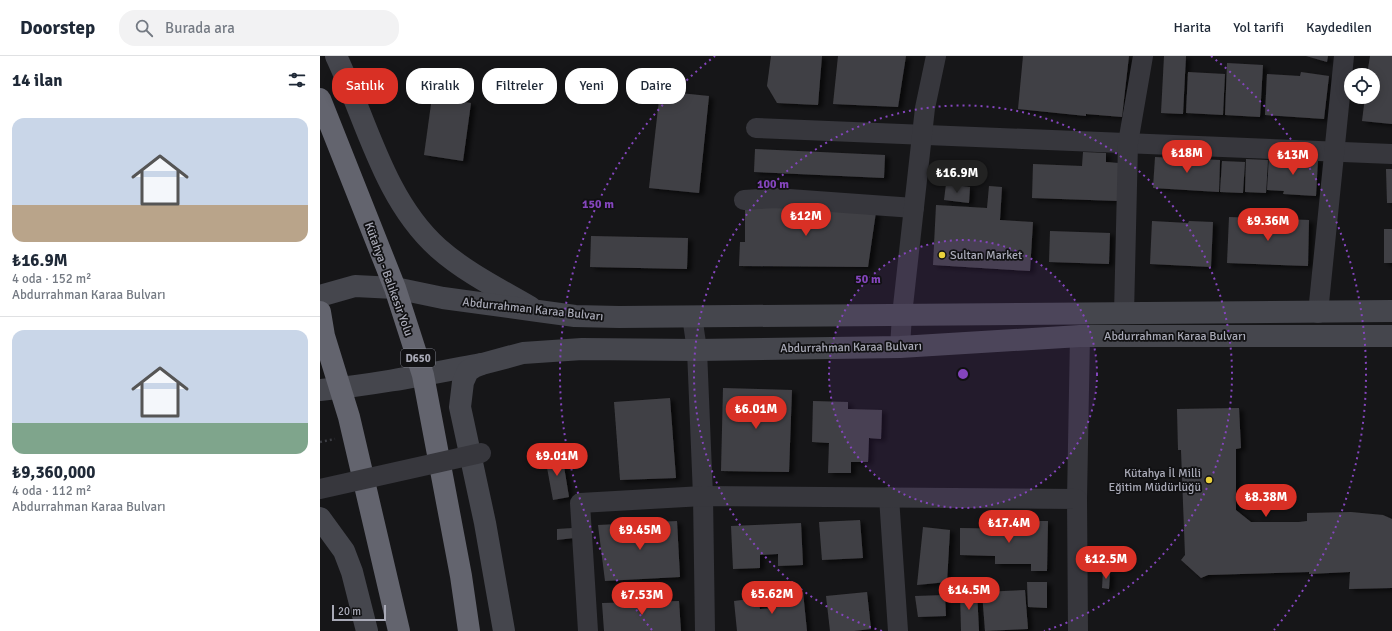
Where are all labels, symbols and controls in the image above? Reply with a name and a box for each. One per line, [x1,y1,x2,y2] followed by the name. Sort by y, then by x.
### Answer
[119,10,399,46] search box
[20,16,95,40] text: Doorstep
[133,17,155,39] icon: search
[165,19,235,37] text: Burada ara
[1174,19,1211,36] text: Harita
[1233,19,1284,36] text: Yol tarifi
[1306,19,1372,36] text: Kaydedilen
[332,68,398,104] chip: Satılık
[406,68,474,104] chip: Kiralık
[482,68,557,104] chip: Filtreler
[565,68,618,104] chip: Yeni
[626,68,686,104] chip: Daire
[1344,68,1380,104] map controls
[1344,68,1380,104] button: locate
[286,69,308,91] icon: filters
[12,70,63,91] text: 14 ilan
[1163,140,1211,174] pin: ₺18M
[1269,142,1317,176] pin: ₺13M
[124,144,196,216] icon: home
[1171,145,1203,161] text: ₺18M
[1277,147,1309,163] text: ₺13M
[924,160,990,194] pin: ₺16.9M
[936,165,978,181] text: ₺16.9M
[757,177,789,192] text: 100 m
[582,197,614,212] text: 150 m
[782,203,830,237] pin: ₺12M
[790,208,822,224] text: ₺12M
[1235,208,1301,242] pin: ₺9.36M
[1247,213,1289,229] text: ₺9.36M
[361,220,416,338] street label: Kütahya - Balıkesir Yolu
[950,248,1022,263] place label: Sultan Market
[12,250,68,271] text: ₺16.9M
[937,250,947,260] marker: Sultan Market
[12,271,92,287] text: 4 oda · 152 m²
[855,272,881,287] text: 50 m
[12,287,166,303] text: Abdurrahman Karaa Bulvarı
[462,295,604,324] street label: Abdurrahman Karaa Bulvarı
[1104,329,1246,344] street label: Abdurrahman Karaa Bulvarı
[780,339,922,356] street label: Abdurrahman Karaa Bulvarı
[401,349,435,367] road number: D650
[124,356,196,428] icon: home
[956,367,970,381] centre of rings
[723,396,789,430] pin: ₺6.01M
[735,401,777,417] text: ₺6.01M
[524,443,590,477] pin: ₺9.01M
[536,448,578,464] text: ₺9.01M
[12,462,95,483] text: ₺9,360,000
[1109,466,1201,495] place label: Kütahya İl Milli Eğitim Müdürlüğü
[1204,475,1214,485] marker: Kütahya İl Milli Eğitim Müdürlüğü
[12,483,92,499] text: 4 oda · 112 m²
[1233,484,1299,518] pin: ₺8.38M
[1245,489,1287,505] text: ₺8.38M
[12,499,166,515] text: Abdurrahman Karaa Bulvarı
[976,510,1042,544] pin: ₺17.4M
[988,515,1030,531] text: ₺17.4M
[607,517,673,551] pin: ₺9.45M
[619,522,661,538] text: ₺9.45M
[1073,546,1139,580] pin: ₺12.5M
[1085,551,1127,567] text: ₺12.5M
[936,577,1002,611] pin: ₺14.5M
[739,581,805,615] pin: ₺5.62M
[609,582,675,616] pin: ₺7.53M
[948,582,990,598] text: ₺14.5M
[751,586,793,602] text: ₺5.62M
[621,587,663,603] text: ₺7.53M
[332,603,386,622] scale bar
[338,605,361,618] text: 20 m

